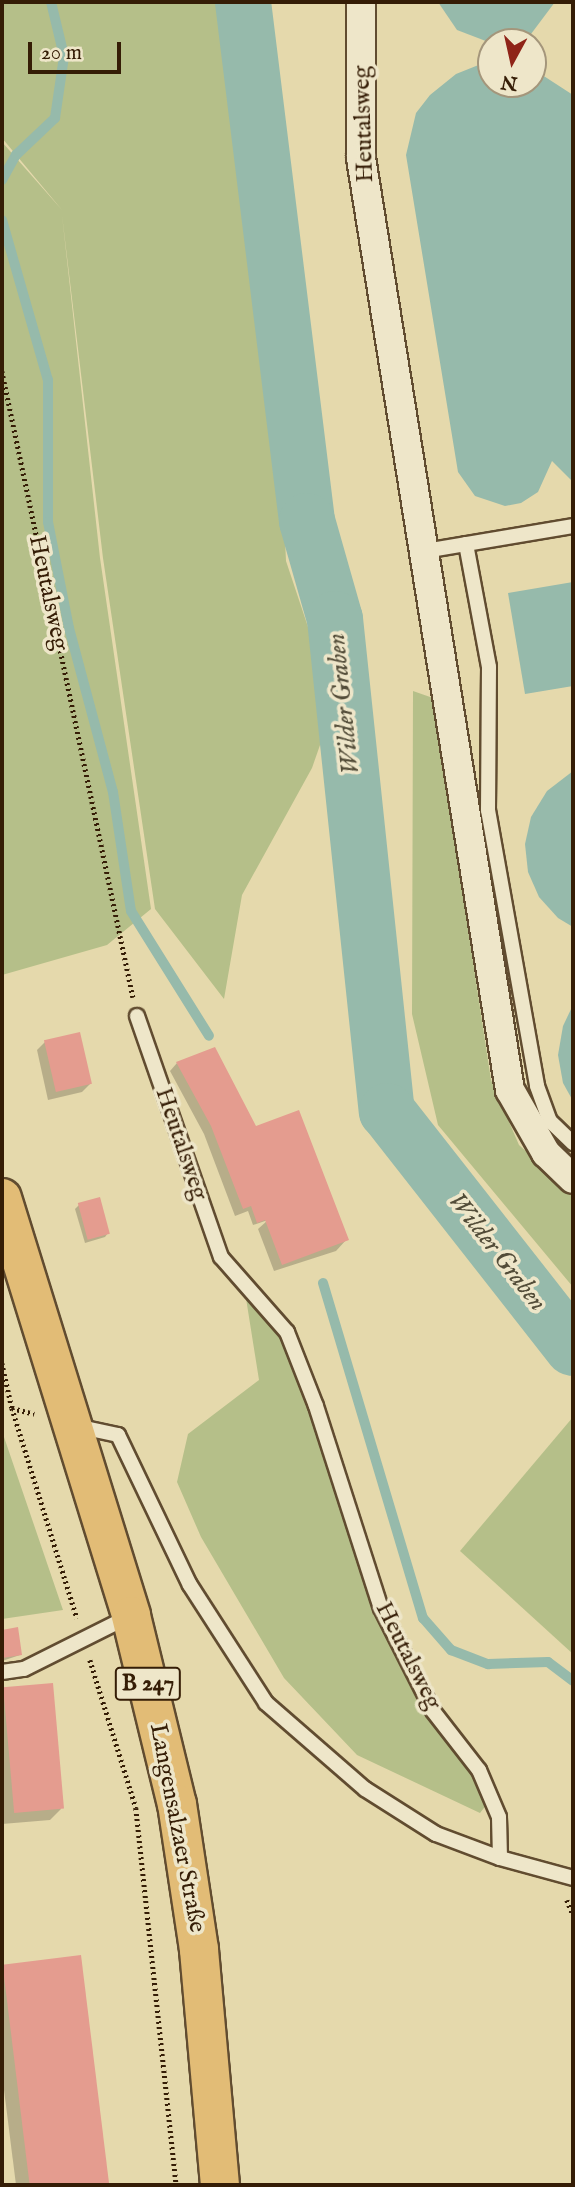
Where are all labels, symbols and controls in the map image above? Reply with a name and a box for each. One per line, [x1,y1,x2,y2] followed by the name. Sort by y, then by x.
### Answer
[32,28,124,72] scale bar
[477,28,547,98] north arrow
[41,40,82,67] text: 20 m
[348,65,380,183] street label: Heutalsweg
[500,69,519,95] text: N
[22,533,74,653] street label: Heutalsweg
[321,632,367,776] water label: Wilder Graben
[148,1084,214,1204] street label: Heutalsweg
[441,1186,553,1318] water label: Wilder Graben
[369,1597,447,1715] street label: Heutalsweg
[115,1665,181,1704] road number: B 247
[143,1721,211,1935] street label: Langensalzaer Straße

